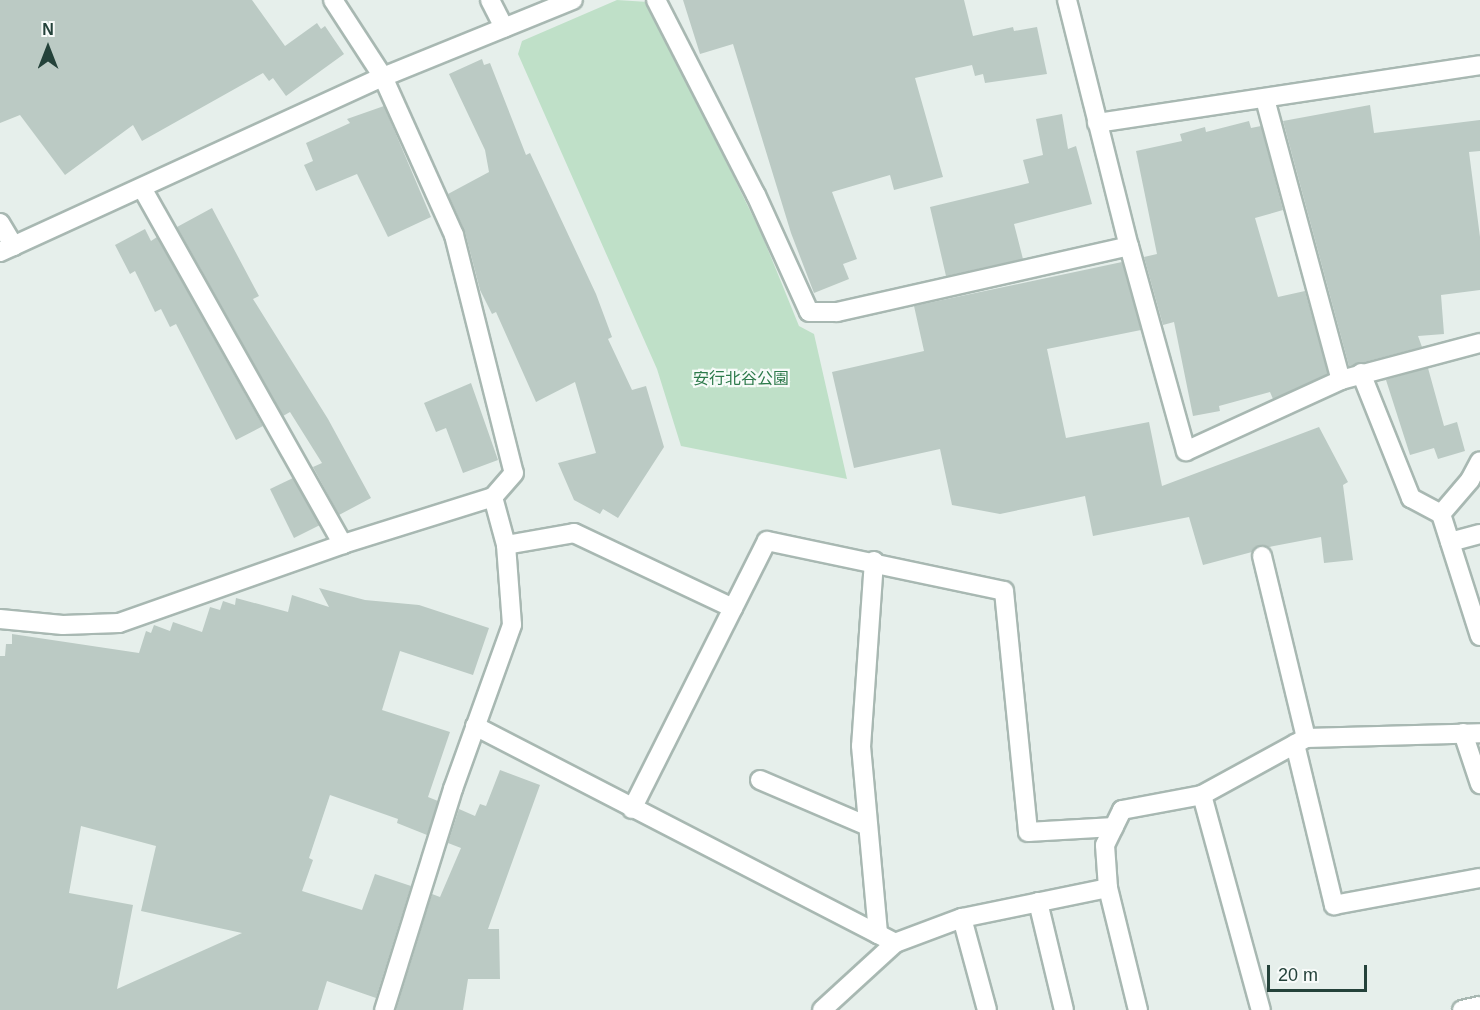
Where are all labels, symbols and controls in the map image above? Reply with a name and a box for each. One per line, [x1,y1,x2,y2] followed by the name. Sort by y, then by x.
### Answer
[18,18,78,78] north arrow
[42,21,54,38] text: N
[693,369,789,389] park label: 安行北谷公園
[1270,953,1370,991] scale bar
[1278,965,1318,985] text: 20 m

